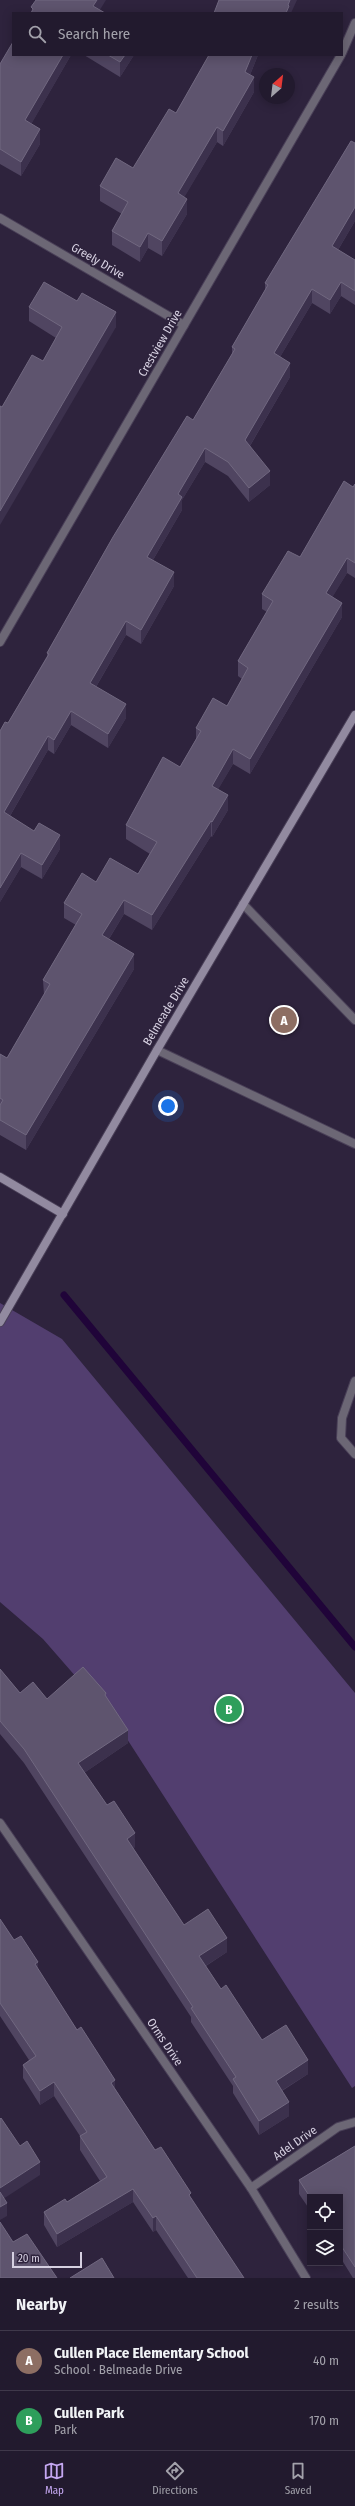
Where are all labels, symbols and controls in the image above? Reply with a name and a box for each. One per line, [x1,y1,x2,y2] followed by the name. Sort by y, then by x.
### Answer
[12,12,343,56] search box
[26,23,48,45] icon: search
[58,25,130,43] text: Search here
[259,68,295,104] north arrow
[69,240,127,282] street label: Greely Drive
[135,307,185,379] street label: Crestview Drive
[140,974,192,1048] street label: Belmeade Drive
[271,1005,297,1035] pin: A
[158,1096,178,1116] your location
[216,1694,242,1724] pin: B
[144,2016,186,2068] street label: Orms Drive
[270,2123,320,2163] street label: Adel Drive
[307,2194,343,2266] map controls
[307,2194,343,2230] button: locate
[307,2230,343,2266] button: layers
[12,2250,82,2269] scale bar
[18,2252,40,2265] text: 20 m
[16,2294,67,2315] text: Nearby
[294,2297,339,2312] text: 2 results
[54,2344,249,2362] text: Cullen Place Elementary School
[25,2353,33,2368] text: A
[313,2353,339,2368] text: 40 m
[54,2362,182,2377] text: School · Belmeade Drive
[54,2404,124,2422] text: Cullen Park
[25,2413,33,2428] text: B
[309,2413,339,2428] text: 170 m
[54,2422,77,2437] text: Park
[43,2460,65,2497] tab: Map
[152,2460,198,2497] tab: Directions
[285,2460,312,2497] tab: Saved

